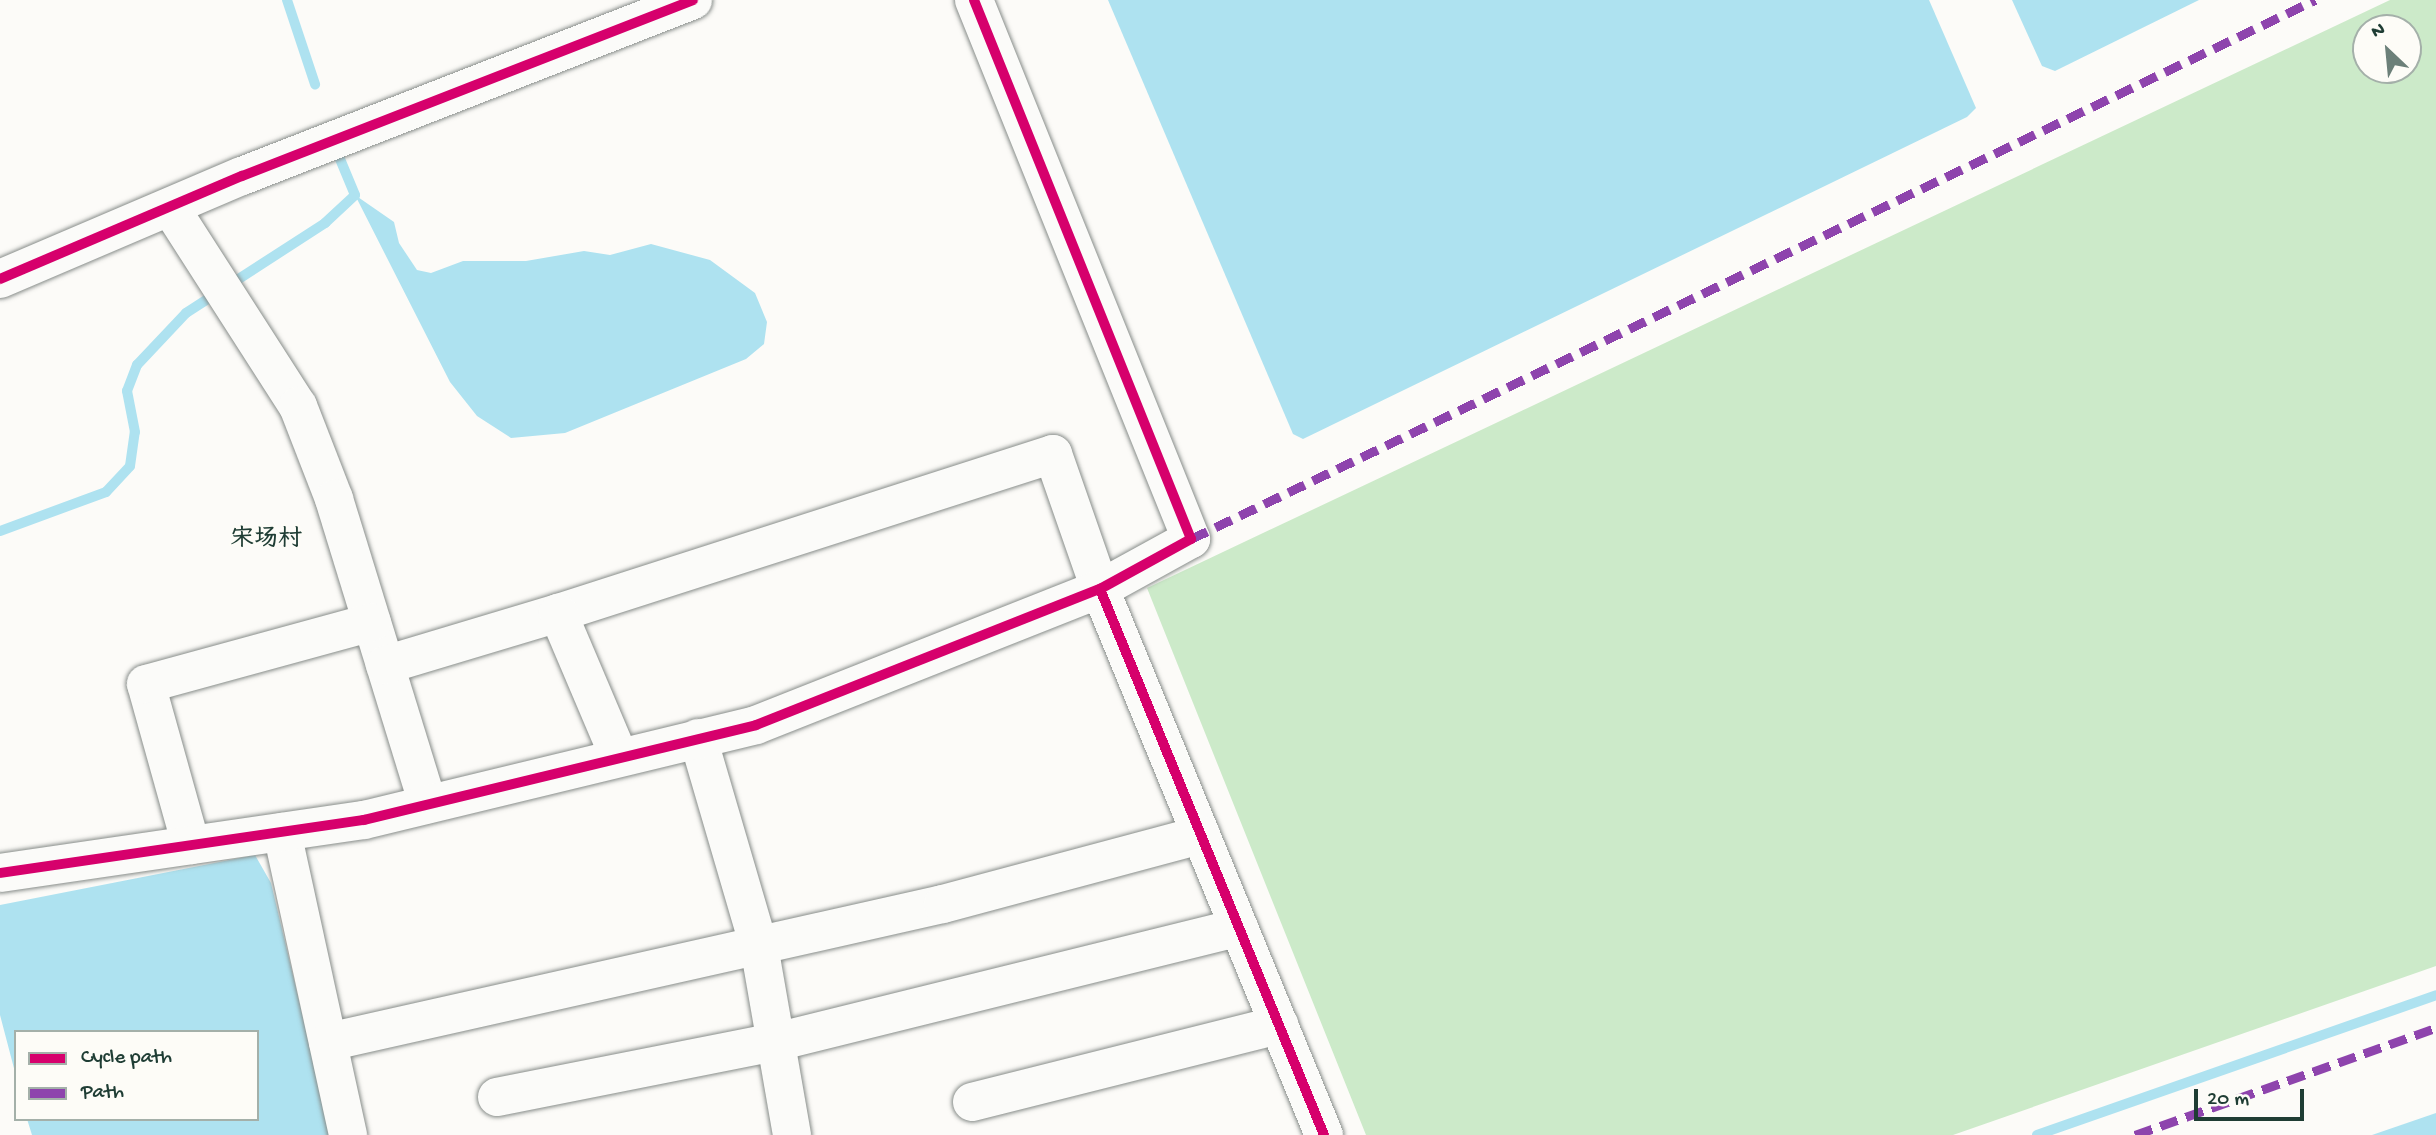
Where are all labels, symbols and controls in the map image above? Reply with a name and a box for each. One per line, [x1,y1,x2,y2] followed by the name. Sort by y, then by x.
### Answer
[2352,14,2422,84] north arrow
[2368,18,2389,45] text: N
[230,527,302,555] district label: 宋场村
[14,1030,259,1121] legend
[81,1046,172,1071] text: Cycle path
[2198,1076,2308,1120] scale bar
[81,1081,124,1106] text: Path
[2207,1088,2249,1113] text: 20 m

